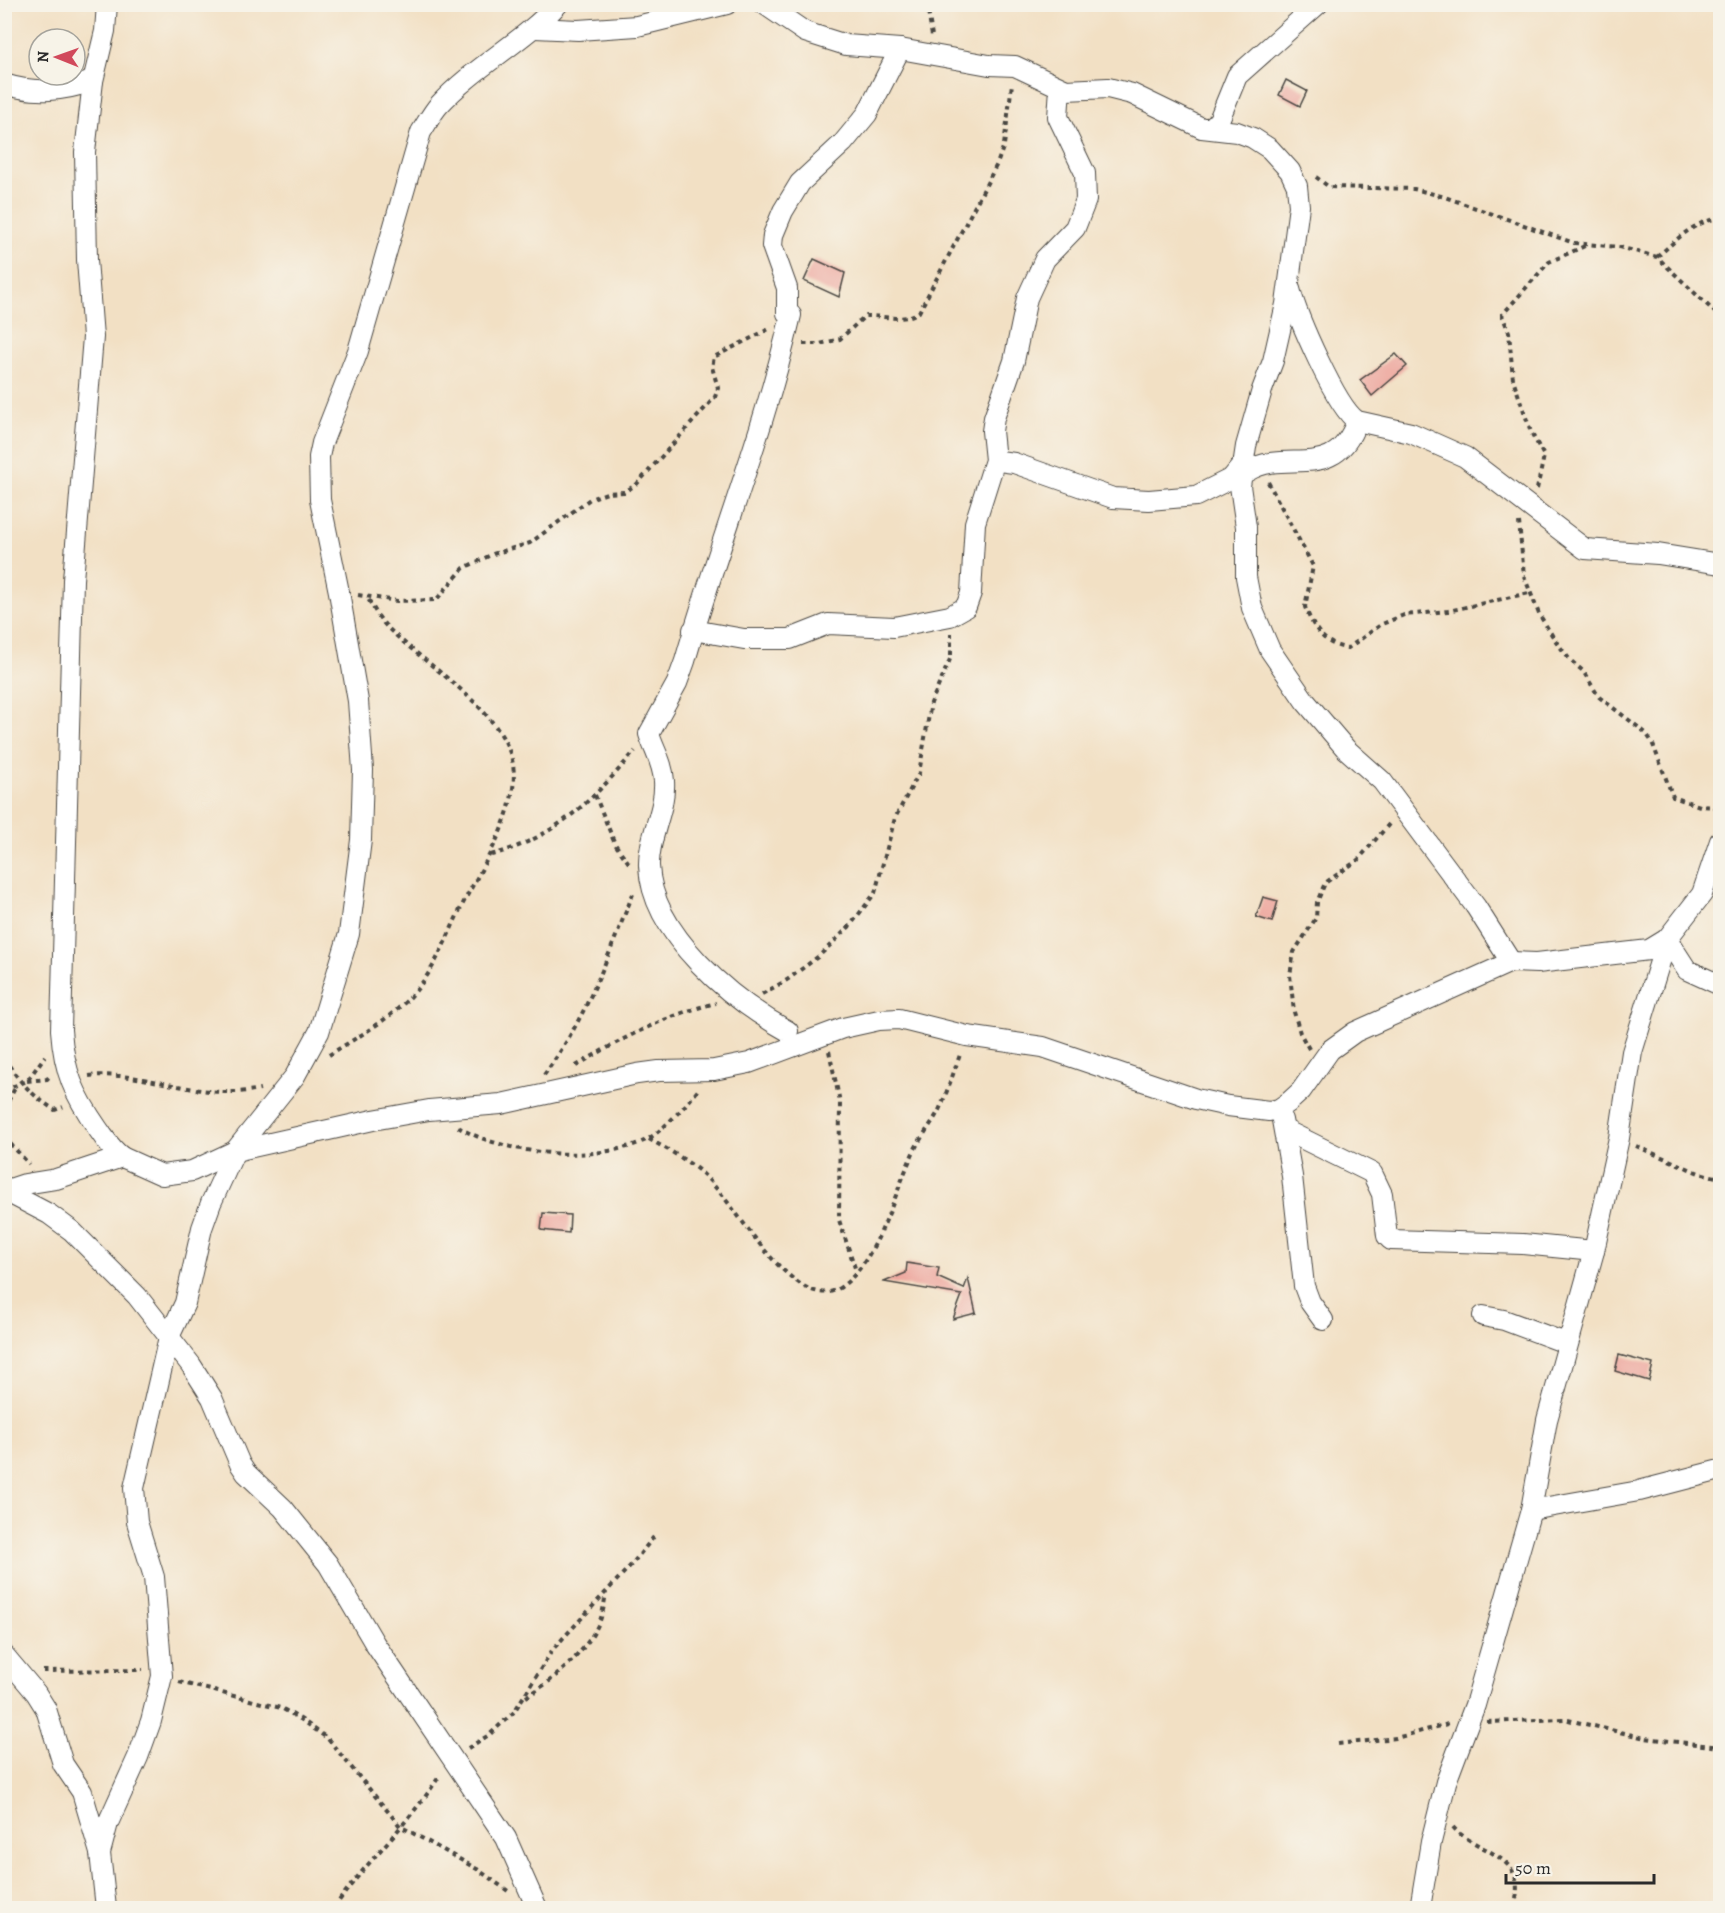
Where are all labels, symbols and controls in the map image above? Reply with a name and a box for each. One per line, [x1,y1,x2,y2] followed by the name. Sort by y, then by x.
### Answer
[27,27,87,87] north arrow
[32,50,54,63] text: N
[1506,1847,1654,1885] scale bar
[1515,1856,1551,1880] text: 50 m

